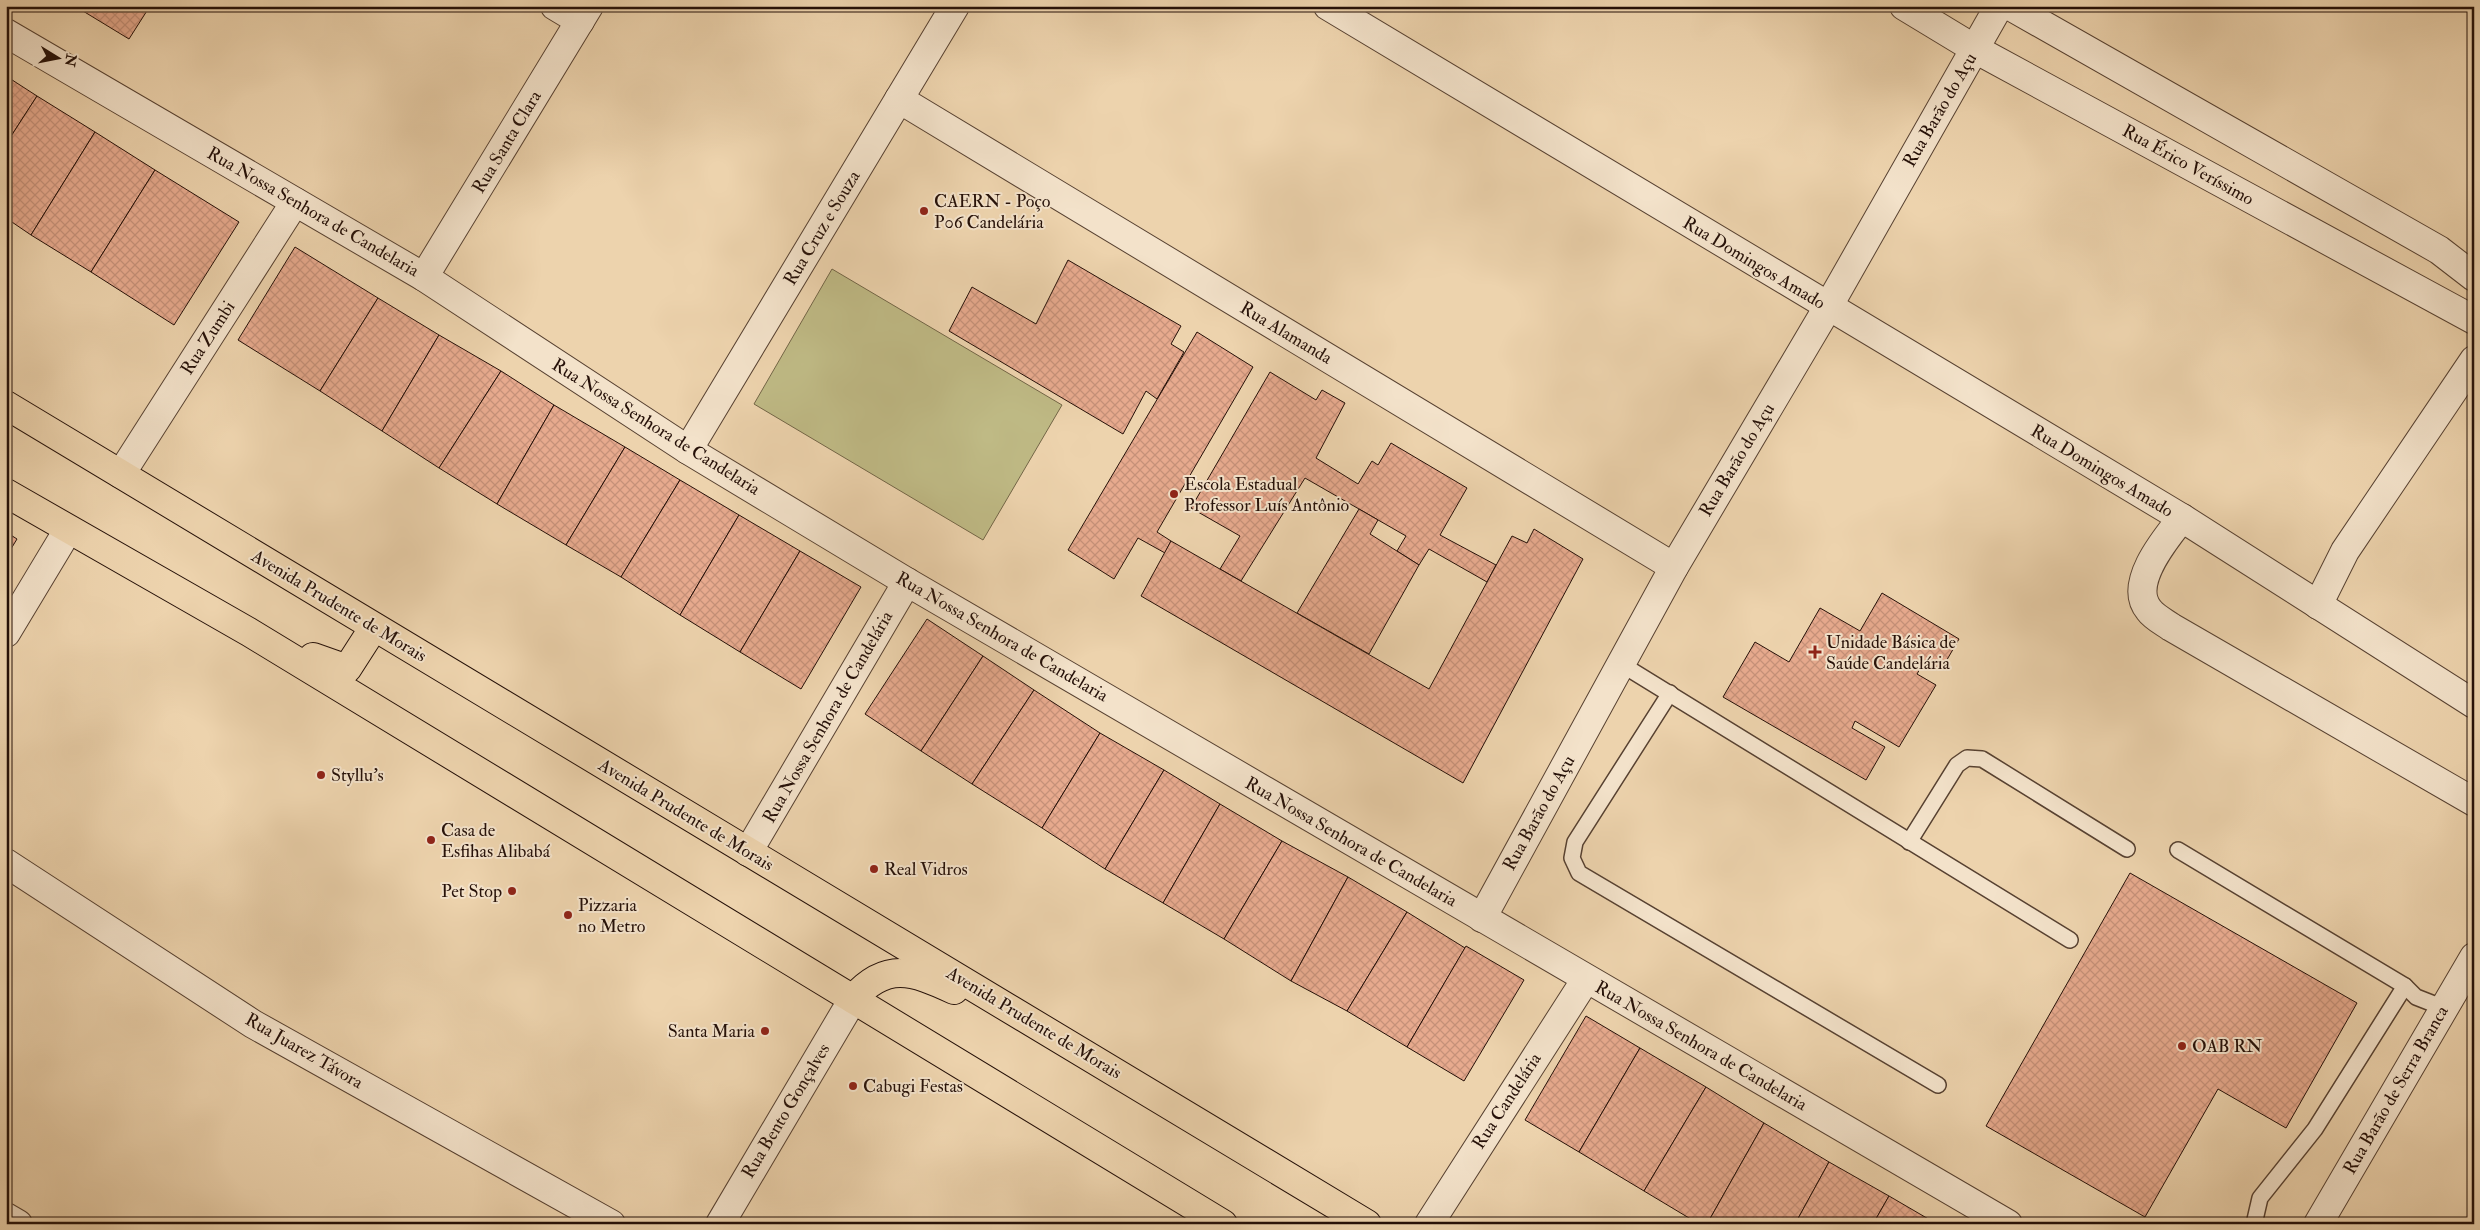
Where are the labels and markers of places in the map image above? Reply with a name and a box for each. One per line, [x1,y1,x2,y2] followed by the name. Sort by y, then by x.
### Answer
[934,190,1051,234] place label: CAERN - Poço P06 Candelária
[918,205,930,217] marker: CAERN - Poço P06 Candelária
[1184,473,1350,517] place label: Escola Estadual Professor Luís Antônio
[1168,488,1180,500] marker: Escola Estadual Professor Luís Antônio
[1826,631,1956,675] place label: Unidade Básica de Saúde Candelária
[1808,645,1822,659] marker: Unidade Básica de Saúde Candelária
[331,764,384,787] place label: Styllu's
[315,769,327,781] marker: Styllu's
[441,819,551,863] place label: Casa de Esfihas Alibabá
[425,834,437,846] marker: Casa de Esfihas Alibabá
[884,858,968,881] place label: Real Vidros
[868,863,880,875] marker: Real Vidros
[441,880,502,903] place label: Pet Stop
[506,885,518,897] marker: Pet Stop
[578,894,646,938] place label: Pizzaria no Metro
[562,909,574,921] marker: Pizzaria no Metro
[668,1020,756,1043] place label: Santa Maria
[759,1025,771,1037] marker: Santa Maria
[2192,1035,2262,1058] place label: OAB RN
[2176,1040,2188,1052] marker: OAB RN
[863,1075,963,1098] place label: Cabugi Festas
[847,1080,859,1092] marker: Cabugi Festas

